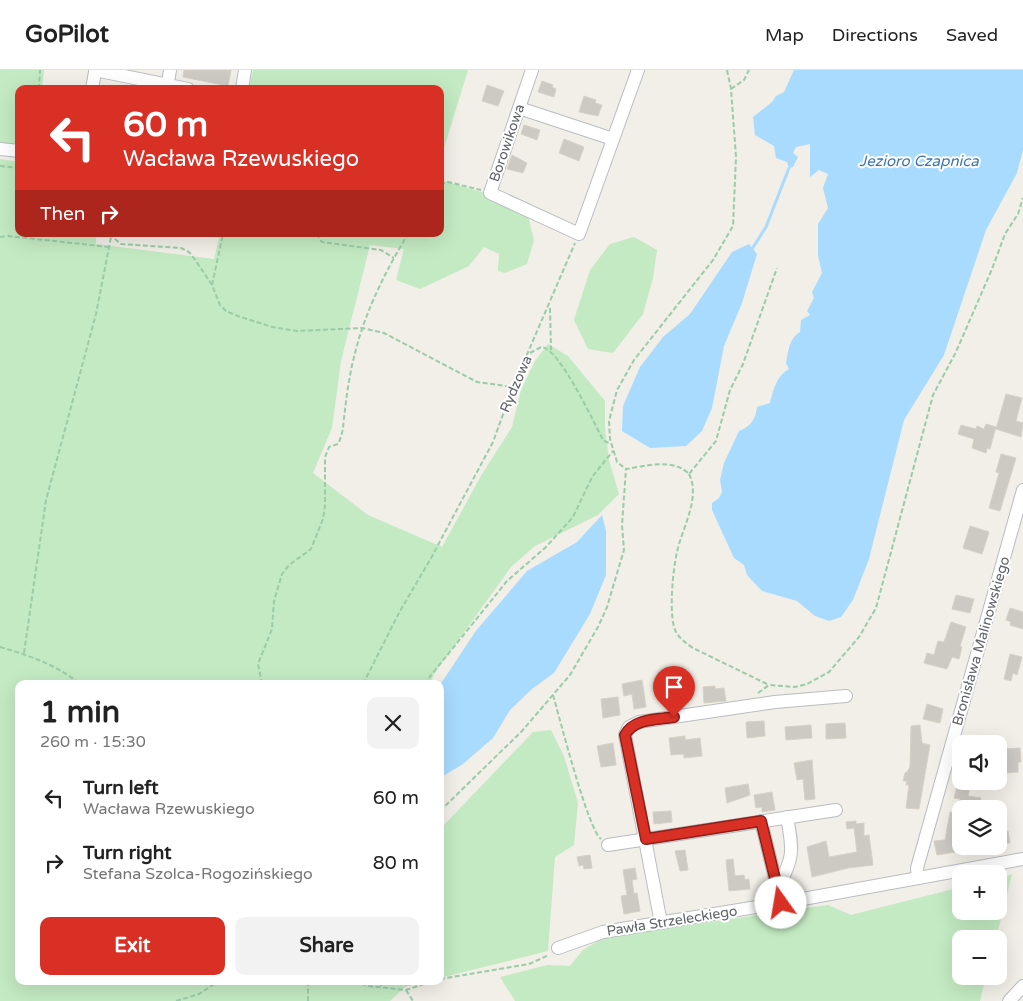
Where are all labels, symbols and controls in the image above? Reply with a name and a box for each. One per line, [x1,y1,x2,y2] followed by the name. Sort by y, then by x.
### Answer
[25,20,109,49] text: GoPilot
[765,24,804,46] text: Map
[832,24,918,46] text: Directions
[946,24,998,46] text: Saved
[486,102,528,184] street label: Borowikowa
[123,104,208,146] text: 60 m
[40,105,105,170] icon: left
[123,146,359,172] text: Wacława Rzewuskiego
[859,152,979,170] water label: Jezioro Czapnica
[95,200,123,228] icon: right
[40,203,85,225] text: Then
[496,353,536,415] street label: Rydzowa
[949,554,1013,728] street label: Bronisława Malinowskiego
[653,666,695,717] pin
[660,673,688,701] icon: arrive
[40,694,120,731] text: 1 min
[367,697,419,749] button: close
[40,732,146,752] text: 260 m · 15:30
[952,735,1007,985] map controls
[952,735,1007,790] button: sound
[83,777,159,799] text: Turn left
[40,784,68,812] icon: left
[373,787,419,809] text: 60 m
[83,799,255,819] text: Wacława Rzewuskiego
[952,800,1007,855] button: layers
[83,842,171,864] text: Turn right
[40,849,68,877] icon: right
[373,852,419,874] text: 80 m
[83,864,313,884] text: Stefana Szolca-Rogozińskiego
[952,865,1007,920] button: +
[754,876,806,928] position arrow
[605,902,739,940] street label: Pawła Strzeleckiego
[40,917,225,975] button: Exit
[235,917,419,975] button: Share
[952,930,1007,985] button: −

